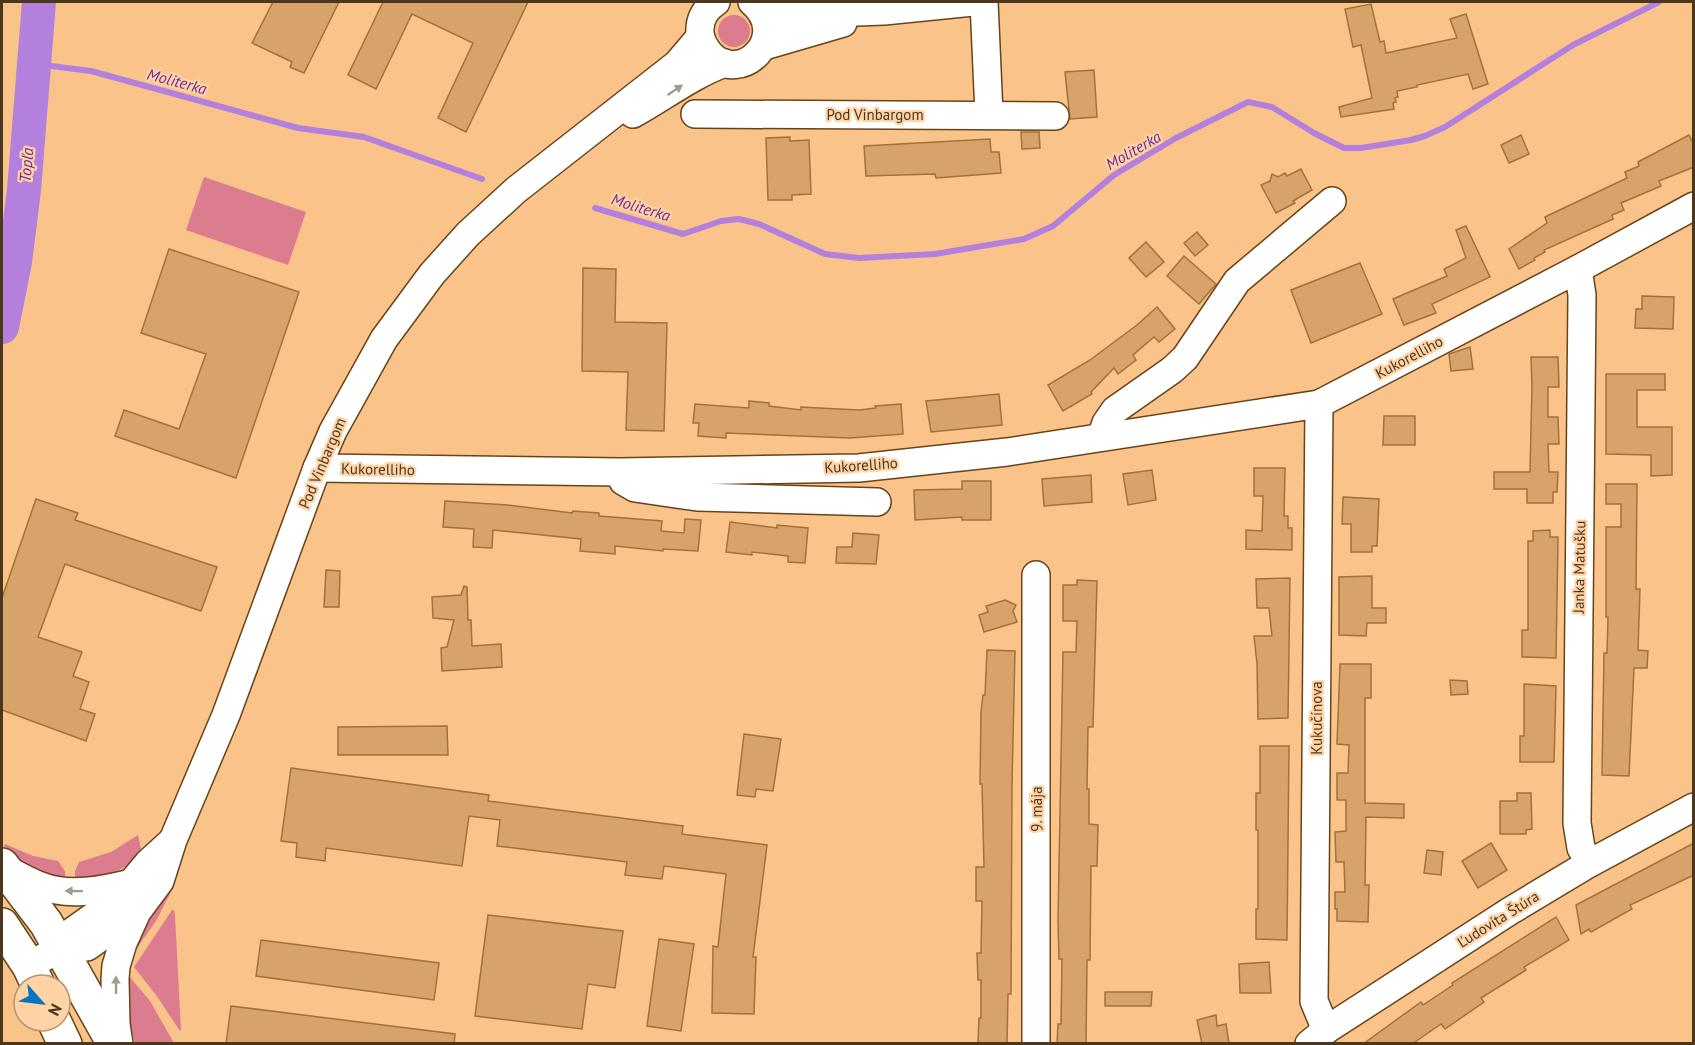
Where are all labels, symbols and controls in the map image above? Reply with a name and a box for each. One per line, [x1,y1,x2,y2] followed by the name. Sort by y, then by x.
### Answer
[145,63,209,99] water label: Moliterka
[666,84,682,96] one-way arrow
[826,105,924,124] street label: Pod Vinbargom
[1102,126,1164,174] water label: Moliterka
[15,147,38,183] water label: Topľa
[609,189,673,225] water label: Moliterka
[1372,331,1446,383] street label: Kukorelliho
[294,415,350,511] street label: Pod Vinbargom
[824,453,898,477] street label: Kukorelliho
[341,459,415,479] street label: Kukorelliho
[1569,520,1589,615] street label: Janka Matušku
[1307,681,1326,755] street label: Kukučínova
[1027,786,1046,832] street label: 9. mája
[64,886,83,895] one-way arrow
[1454,886,1542,952] street label: Ľudovíta Štúra
[12,973,72,1033] north arrow
[111,976,120,995] one-way arrow
[44,1001,67,1019] text: N

